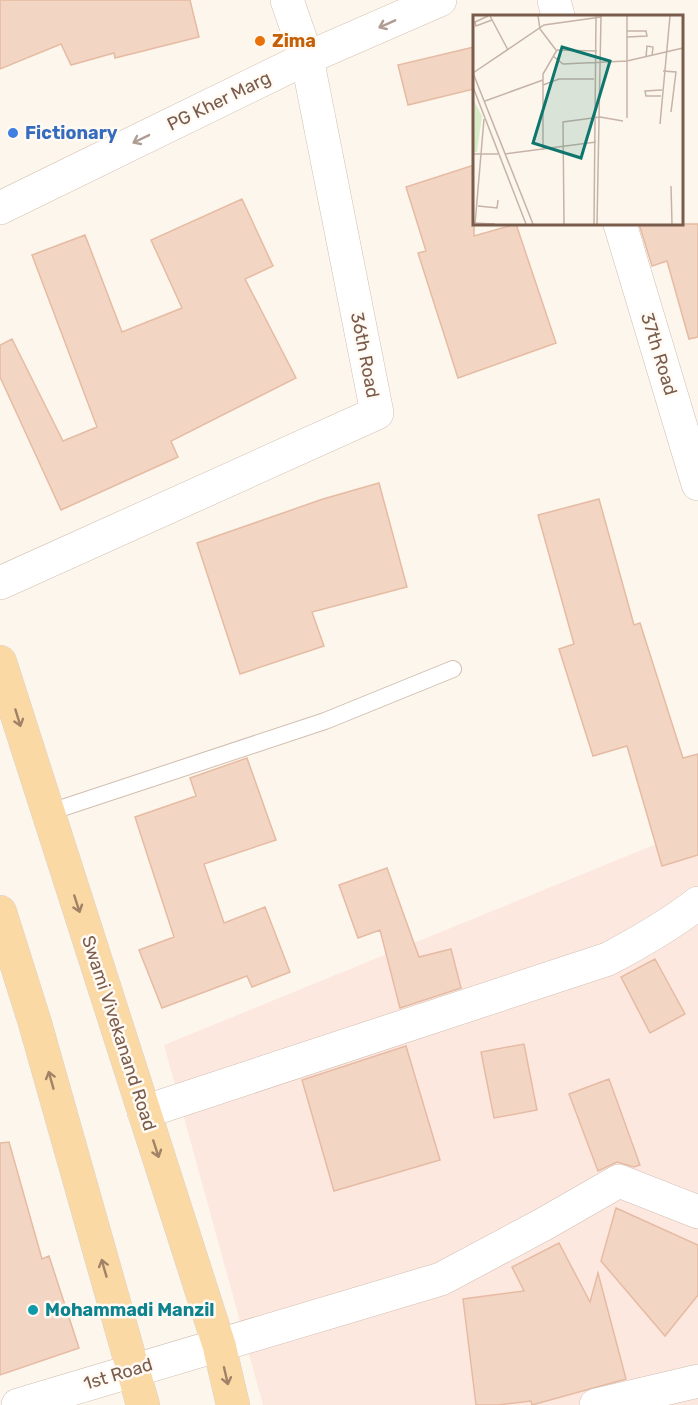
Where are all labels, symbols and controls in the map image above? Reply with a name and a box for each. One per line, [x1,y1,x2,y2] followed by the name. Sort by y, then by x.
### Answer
[473,15,683,225] inset map
[378,19,396,30] one-way arrow
[272,30,316,52] place label: Zima
[253,34,267,48] marker: Zima
[164,66,274,136] street label: PG Kher Marg
[25,122,118,144] place label: Fictionary
[6,126,20,140] marker: Fictionary
[133,134,151,145] one-way arrow
[346,310,384,400] street label: 36th Road
[636,310,682,398] street label: 37th Road
[13,708,24,727] one-way arrow
[72,894,83,913] one-way arrow
[77,933,161,1133] street label: Swami Vivekanand Road
[45,1071,56,1090] one-way arrow
[151,1139,162,1158] one-way arrow
[98,1259,109,1278] one-way arrow
[45,1299,215,1321] place label: Mohammadi Manzil
[26,1303,40,1317] marker: Mohammadi Manzil
[81,1353,155,1395] street label: 1st Road
[221,1366,233,1385] one-way arrow

